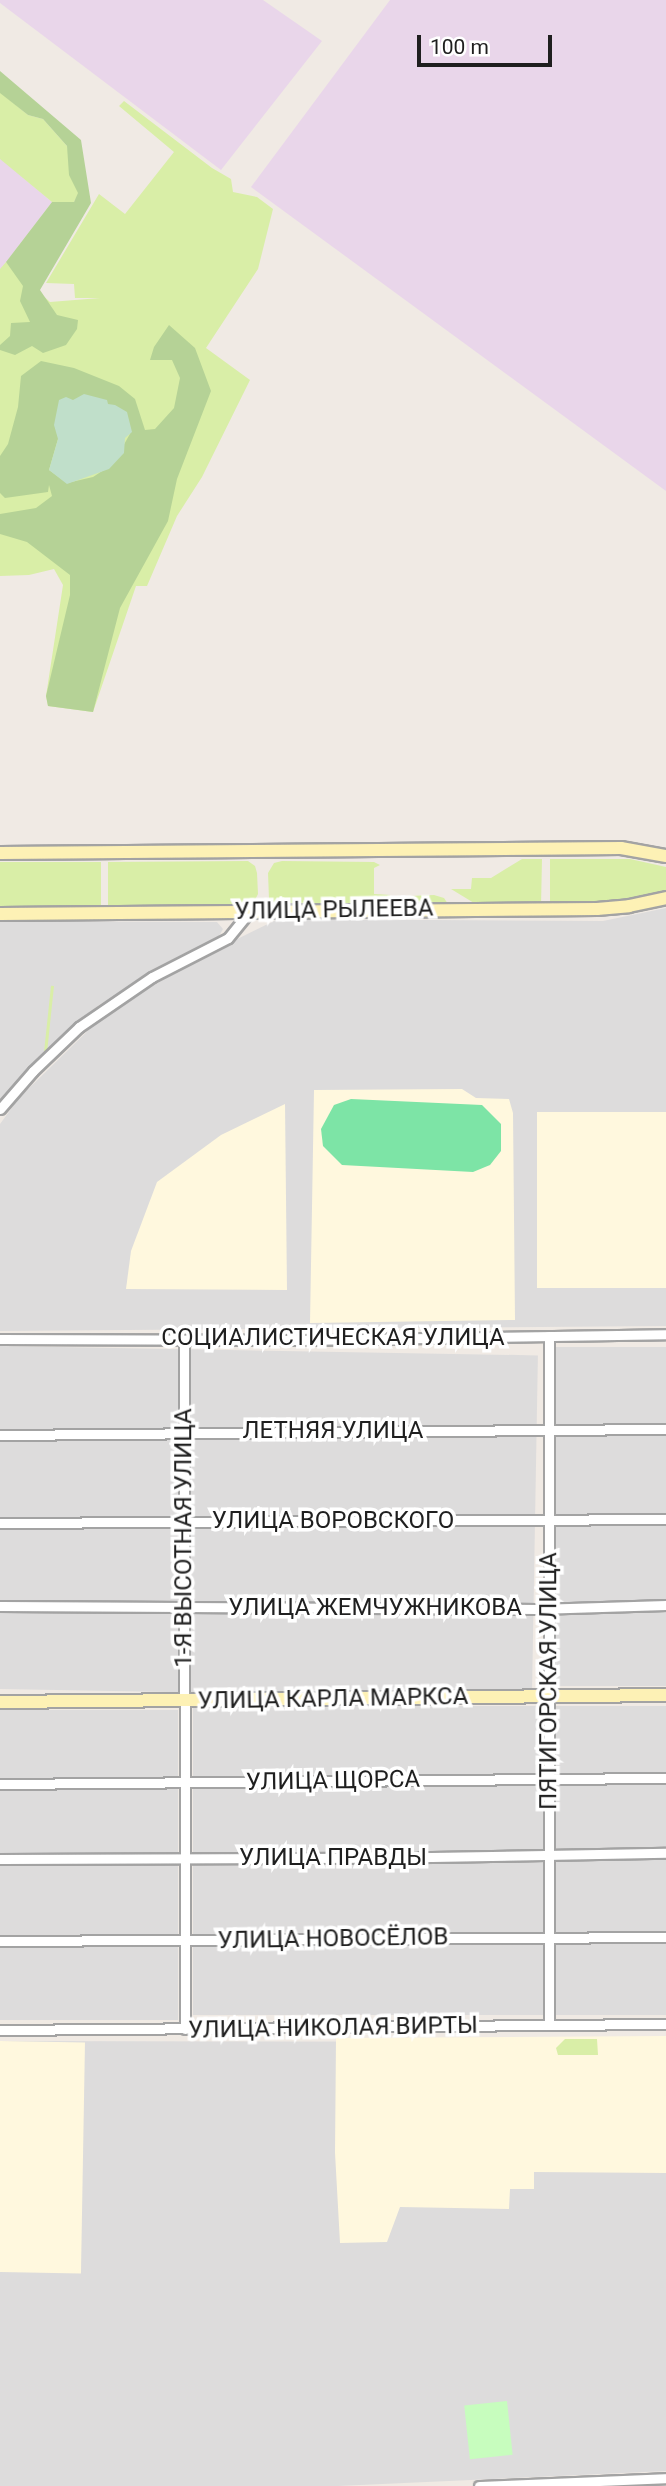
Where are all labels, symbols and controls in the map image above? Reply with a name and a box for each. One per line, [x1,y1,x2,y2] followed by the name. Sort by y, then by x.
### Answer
[421,21,556,65] scale bar
[430,35,489,59] text: 100 m
[234,894,434,926] street label: УЛИЦА РЫЛЕЕВА
[161,1324,505,1352] street label: СОЦИАЛИСТИЧЕСКАЯ УЛИЦА
[170,1408,198,1668] street label: 1-Я ВЫСОТНАЯ УЛИЦА
[243,1417,423,1445] street label: ЛЕТНЯЯ УЛИЦА
[212,1507,454,1535] street label: УЛИЦА ВОРОВСКОГО
[535,1552,563,1810] street label: ПЯТИГОРСКАЯ УЛИЦА
[228,1594,522,1622] street label: УЛИЦА ЖЕМЧУЖНИКОВА
[197,1682,469,1716] street label: УЛИЦА КАРЛА МАРКСА
[246,1765,420,1797] street label: УЛИЦА ЩОРСА
[239,1844,427,1872] street label: УЛИЦА ПРАВДЫ
[217,1923,449,1955] street label: УЛИЦА НОВОСЁЛОВ
[188,2011,478,2045] street label: УЛИЦА НИКОЛАЯ ВИРТЫ

